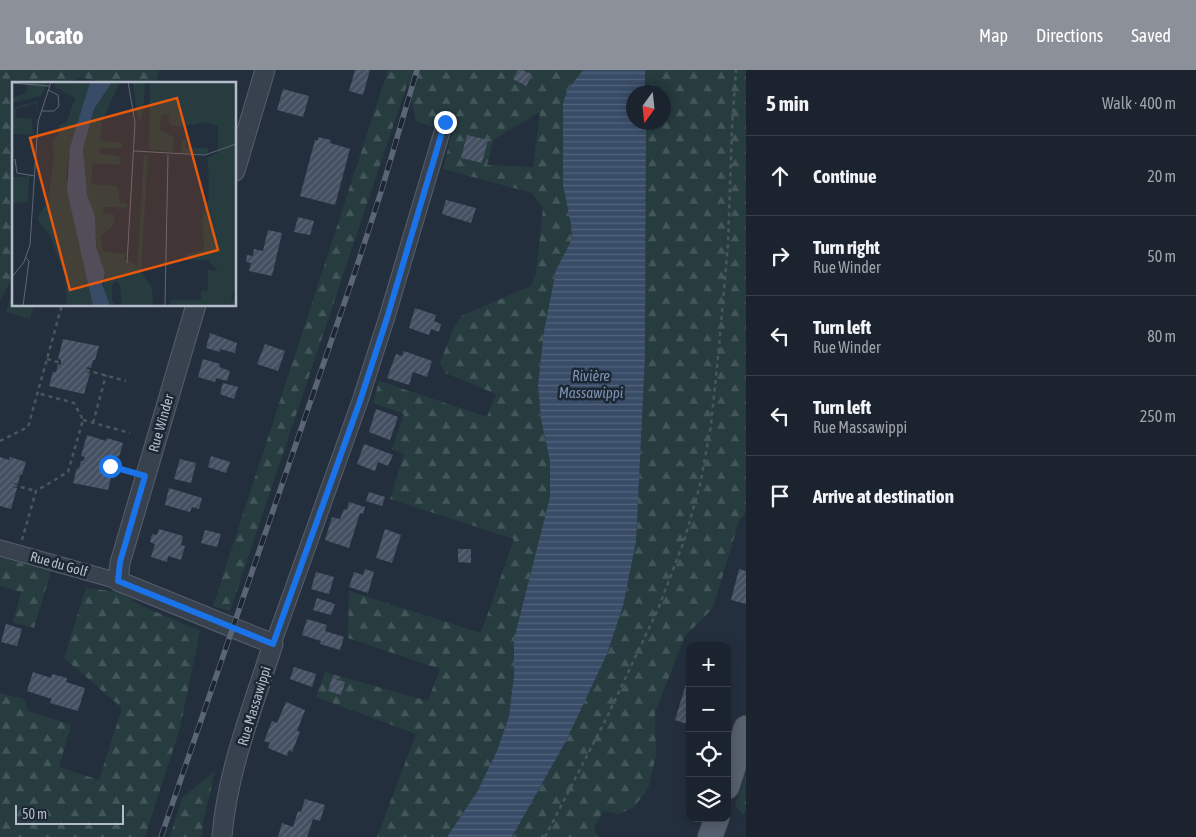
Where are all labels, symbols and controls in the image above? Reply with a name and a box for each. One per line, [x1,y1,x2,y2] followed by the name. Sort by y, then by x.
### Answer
[25,22,84,49] text: Locato
[979,25,1008,46] text: Map
[1036,25,1103,46] text: Directions
[1131,25,1171,46] text: Saved
[12,82,236,306] inset map
[626,85,671,130] north arrow
[766,91,809,115] text: 5 min
[1102,94,1176,112] text: Walk · 400 m
[434,111,457,134] route end
[766,162,794,190] icon: ahead
[813,165,877,187] text: Continue
[1147,167,1176,185] text: 20 m
[813,236,880,258] text: Turn right
[766,242,794,270] icon: right
[1147,247,1176,265] text: 50 m
[813,258,881,276] text: Rue Winder
[813,316,871,338] text: Turn left
[766,322,794,350] icon: left
[1147,327,1176,345] text: 80 m
[813,338,881,356] text: Rue Winder
[559,367,624,401] water label: Rivière Massawippi
[145,391,177,454] street label: Rue Winder
[813,396,871,418] text: Turn left
[766,402,794,430] icon: left
[1140,407,1176,425] text: 250 m
[813,418,907,436] text: Rue Massawippi
[99,455,122,478] route start
[766,482,794,510] icon: arrive
[813,485,954,507] text: Arrive at destination
[28,548,90,580] street label: Rue du Golf
[686,642,731,822] map controls
[686,642,731,687] button: +
[234,664,274,748] street label: Rue Massawippi
[686,687,731,732] button: −
[686,732,731,777] button: locate
[686,777,731,822] button: layers
[15,802,124,825] scale bar
[22,806,47,822] text: 50 m

